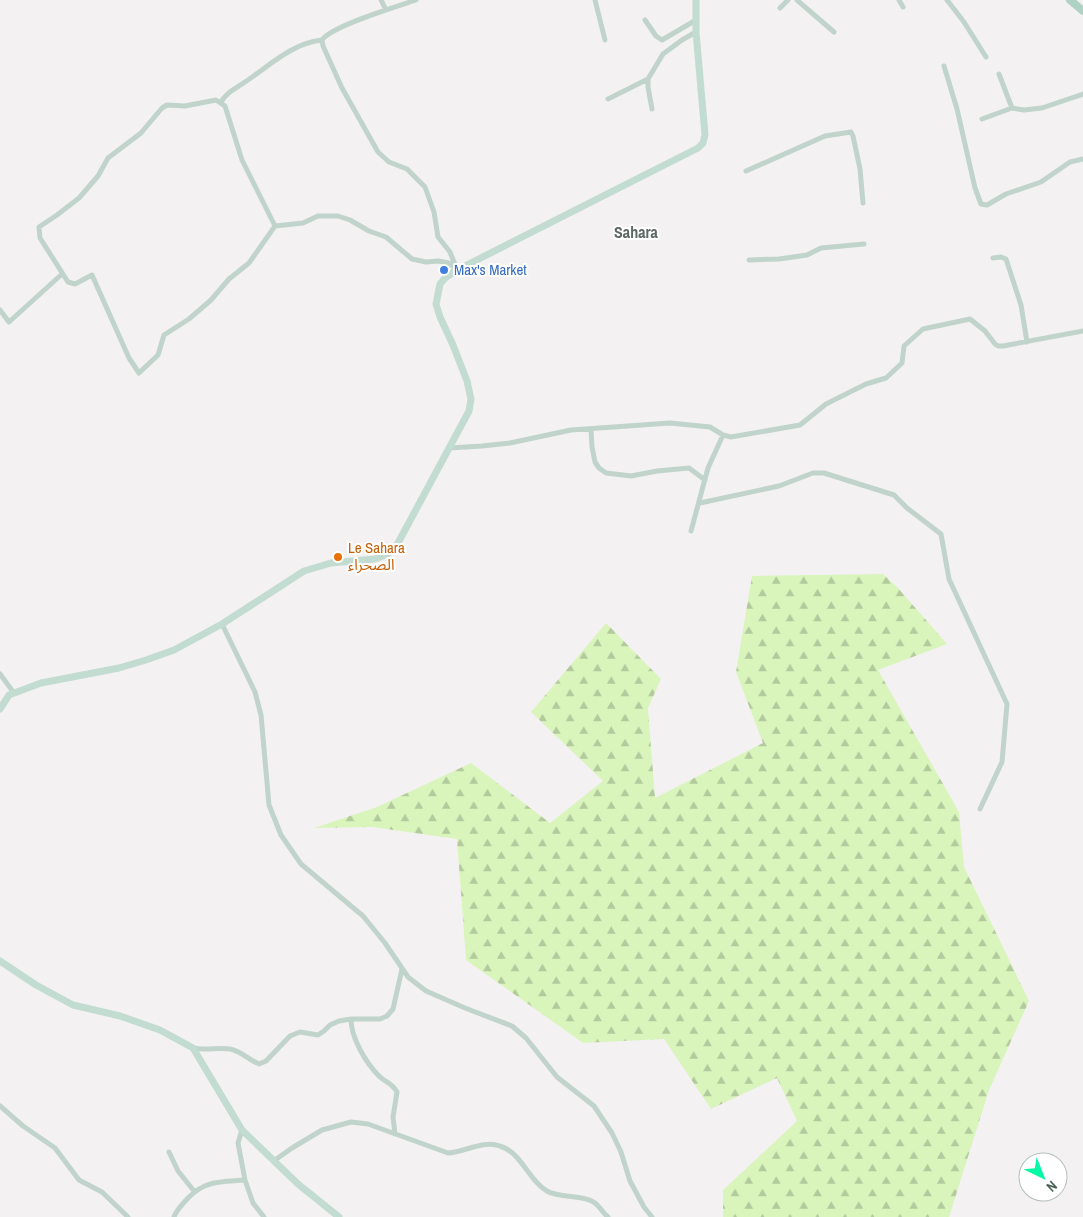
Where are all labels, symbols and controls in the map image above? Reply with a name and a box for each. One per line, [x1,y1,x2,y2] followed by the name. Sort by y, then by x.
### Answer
[614,221,659,243] district label: Sahara
[454,259,527,280] place label: Max's Market
[438,264,450,276] marker: Max's Market
[348,537,405,575] place label: Le Sahara الصحراء
[332,551,344,563] marker: Le Sahara الصحراء
[1018,1152,1068,1202] north arrow
[1043,1177,1061,1196] text: N

